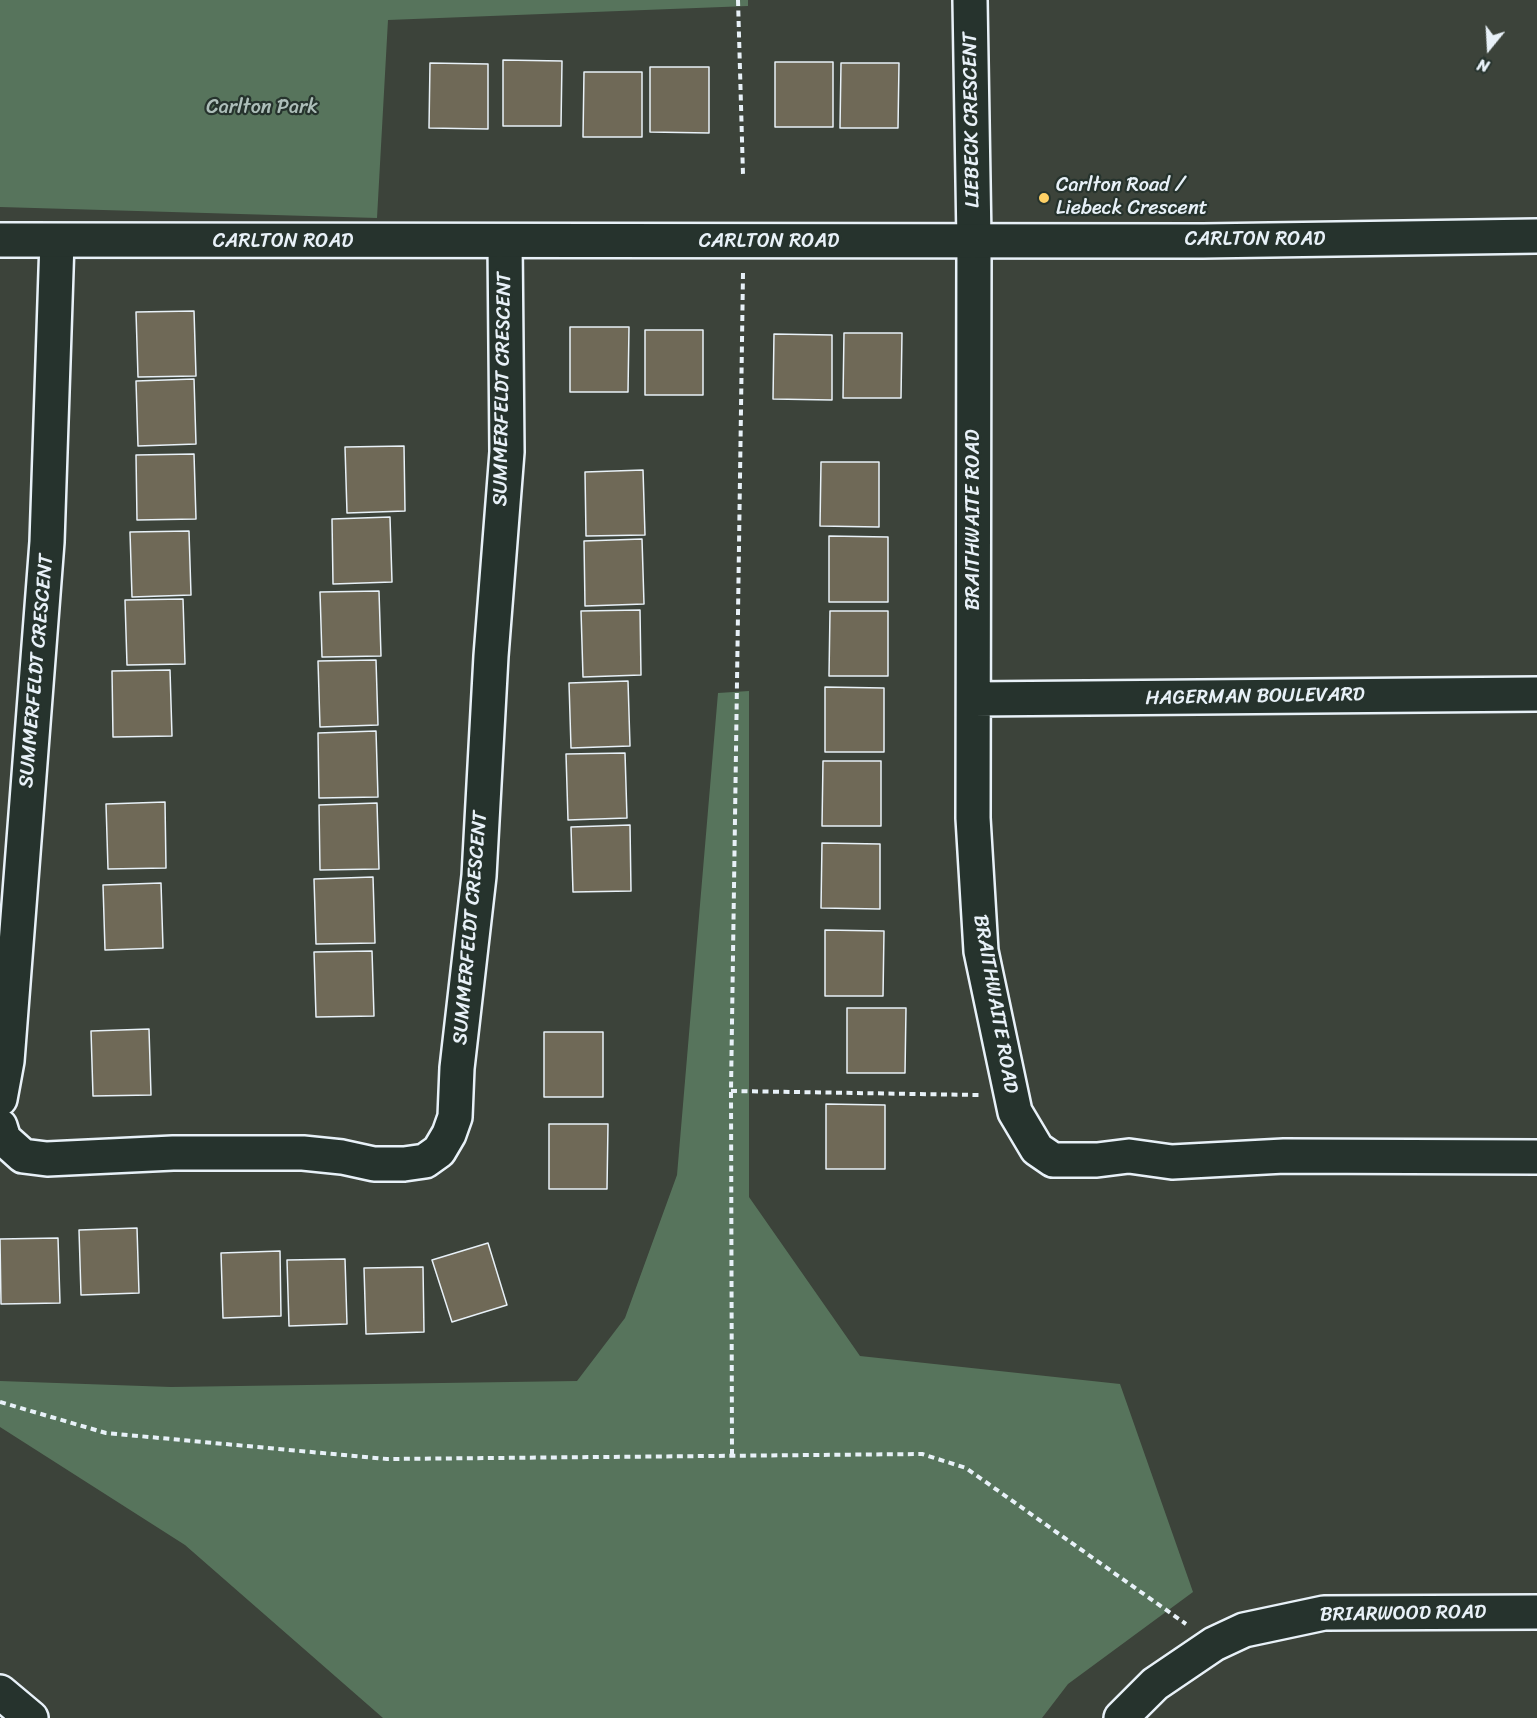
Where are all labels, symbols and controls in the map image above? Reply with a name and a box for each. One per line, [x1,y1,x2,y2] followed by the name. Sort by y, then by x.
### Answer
[1459,18,1519,78] north arrow
[958,32,986,208] street label: LIEBECK CRESCENT
[1474,50,1493,81] text: N
[206,96,318,120] park label: Carlton Park
[1056,174,1207,221] place label: Carlton Road / Liebeck Crescent
[1037,191,1051,205] marker: Carlton Road / Liebeck Crescent
[1185,228,1325,252] street label: CARLTON ROAD
[213,230,353,254] street label: CARLTON ROAD
[699,230,839,254] street label: CARLTON ROAD
[489,272,517,506] street label: SUMMERFELDT CRESCENT
[962,430,986,610] street label: BRAITHWAITE ROAD
[15,553,59,789] street label: SUMMERFELDT CRESCENT
[1145,683,1365,711] street label: HAGERMAN BOULEVARD
[449,810,493,1046] street label: SUMMERFELDT CRESCENT
[967,913,1023,1095] street label: BRAITHWAITE ROAD
[1320,1601,1486,1627] street label: BRIARWOOD ROAD

